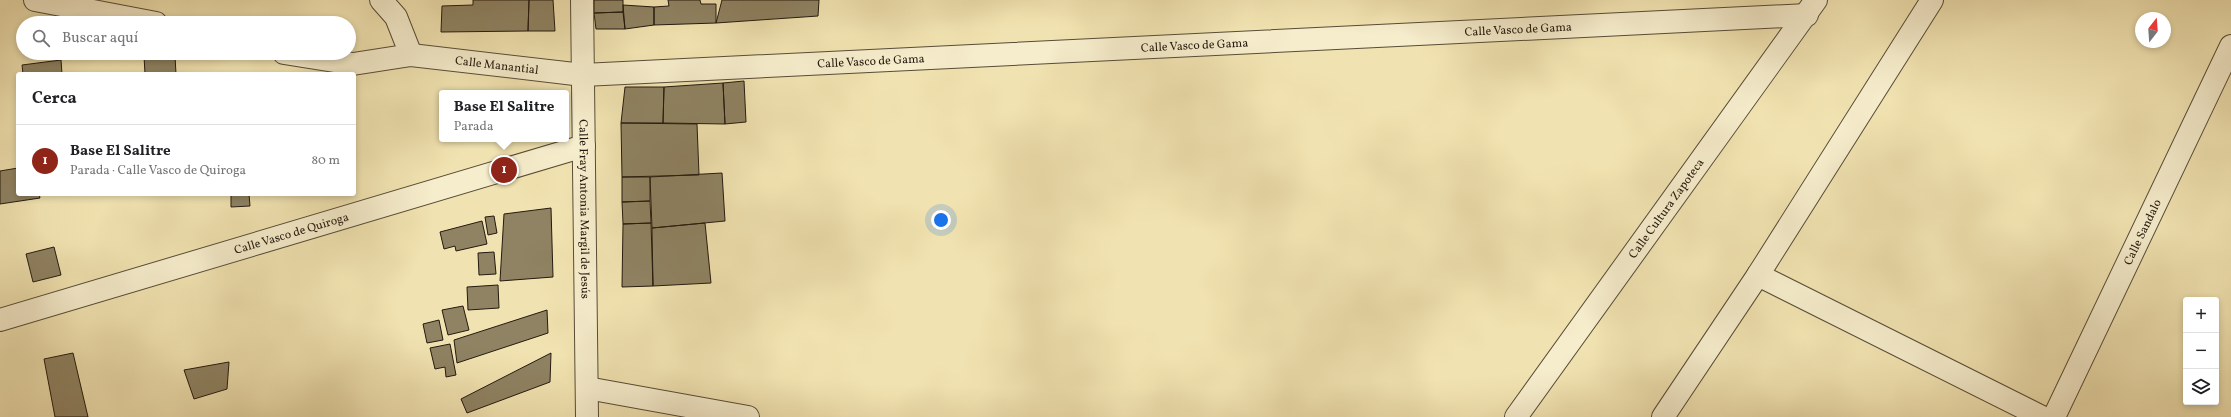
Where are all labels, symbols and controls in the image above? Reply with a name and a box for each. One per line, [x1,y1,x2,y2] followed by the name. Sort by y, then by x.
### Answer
[2135,12,2171,48] north arrow
[16,16,356,60] search box
[1464,20,1572,41] street label: Calle Vasco de Gama
[30,27,52,49] icon: search
[62,28,138,49] text: Buscar aquí
[1141,35,1249,57] street label: Calle Vasco de Gama
[817,51,925,73] street label: Calle Vasco de Gama
[454,53,540,79] street label: Calle Manantial
[32,87,77,110] text: Cerca
[439,90,569,142] popup
[454,97,554,118] text: Base El Salitre
[454,118,493,136] text: Parada
[574,119,593,299] street label: Calle Fray Antonia Margil de Jesús
[70,141,171,162] text: Base El Salitre
[42,152,48,170] text: 1
[311,152,340,170] text: 80 m
[491,155,517,185] pin: 1
[1625,156,1708,262] street label: Calle Cultura Zapoteca
[70,162,246,180] text: Parada · Calle Vasco de Quiroga
[2121,197,2166,268] street label: Calle Sandalo
[232,210,351,259] street label: Calle Vasco de Quiroga
[931,210,951,230] your location
[2183,297,2219,405] map controls
[2183,297,2219,333] button: +
[2183,333,2219,369] button: −
[2183,369,2219,405] button: layers

